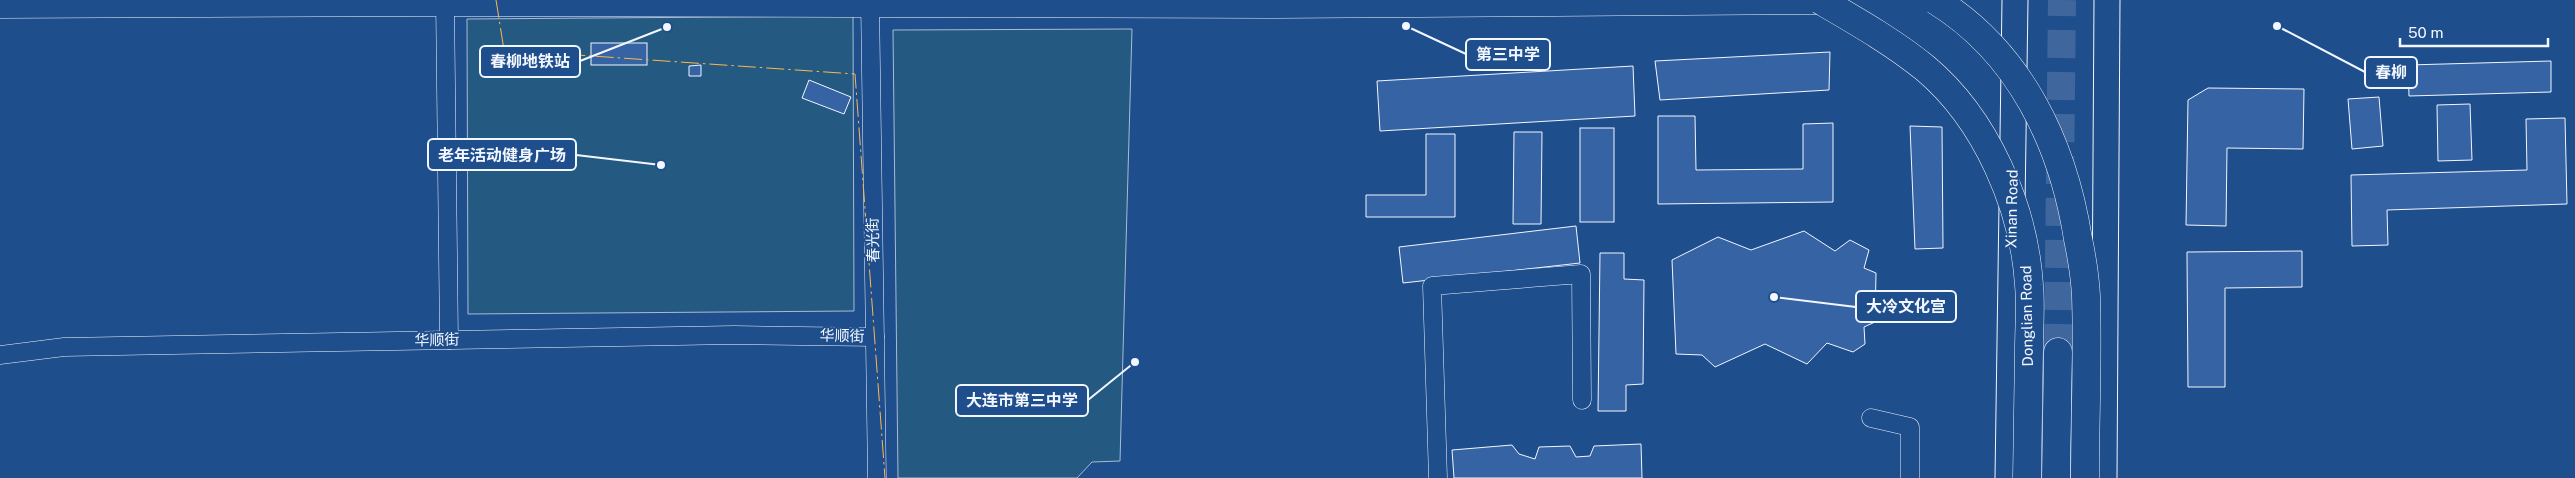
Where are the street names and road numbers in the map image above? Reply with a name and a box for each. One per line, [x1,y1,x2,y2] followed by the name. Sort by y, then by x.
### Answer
[2002,169,2021,249] street label: Xinan Road
[864,217,881,263] street label: 春光街
[2017,265,2036,367] street label: Donglian Road
[819,327,865,344] street label: 华顺街
[414,331,460,348] street label: 华顺街

